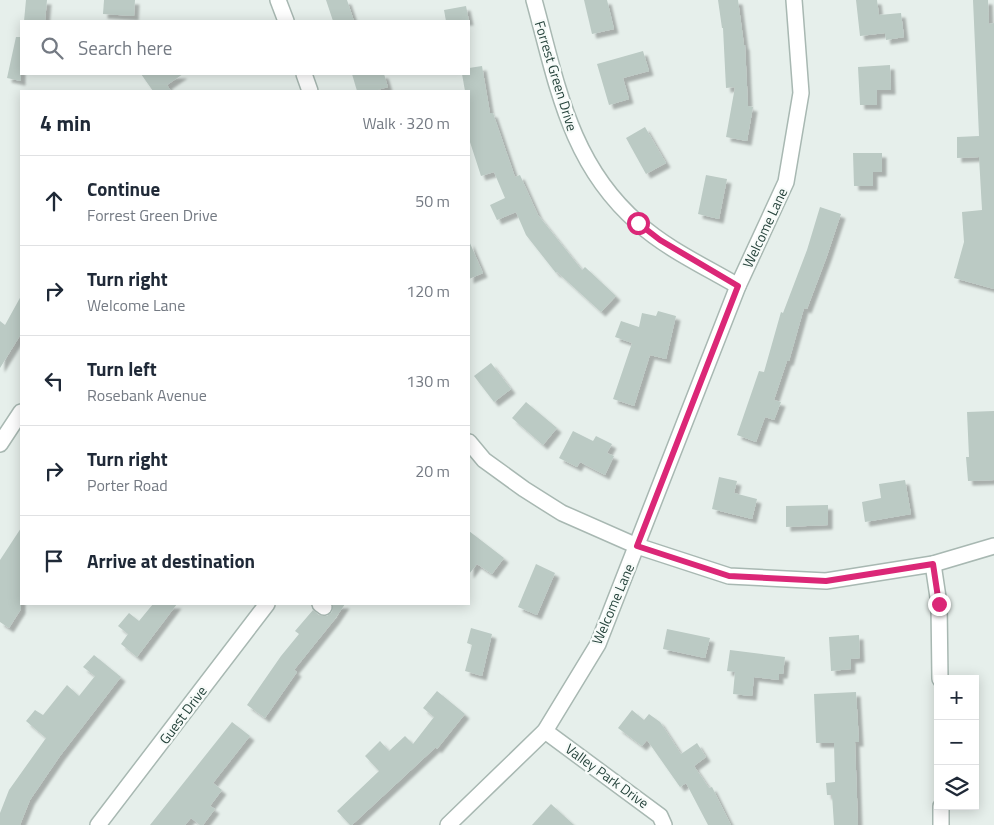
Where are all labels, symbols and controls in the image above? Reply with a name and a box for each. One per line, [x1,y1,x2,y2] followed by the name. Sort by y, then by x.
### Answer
[530,18,583,134] street label: Forrest Green Drive
[20,20,470,75] search box
[78,33,172,62] text: Search here
[38,34,66,62] icon: search
[40,107,91,139] text: 4 min
[362,111,450,135] text: Walk · 320 m
[87,174,160,203] text: Continue
[737,184,792,271] street label: Welcome Lane
[40,187,68,215] icon: ahead
[415,189,450,213] text: 50 m
[87,203,218,227] text: Forrest Green Drive
[627,212,650,235] route start
[87,264,168,293] text: Turn right
[40,277,68,305] icon: right
[406,279,450,303] text: 120 m
[87,293,185,317] text: Welcome Lane
[87,354,157,383] text: Turn left
[40,367,68,395] icon: left
[406,369,450,393] text: 130 m
[87,383,207,407] text: Rosebank Avenue
[87,444,168,473] text: Turn right
[40,457,68,485] icon: right
[415,459,450,483] text: 20 m
[87,473,168,497] text: Porter Road
[87,546,255,575] text: Arrive at destination
[40,547,68,575] icon: arrive
[586,560,639,647] street label: Welcome Lane
[928,593,951,616] route end
[934,675,979,810] map controls
[934,675,979,720] button: +
[154,681,212,748] street label: Guest Drive
[934,720,979,765] button: −
[561,738,653,813] street label: Valley Park Drive
[934,765,979,810] button: layers

